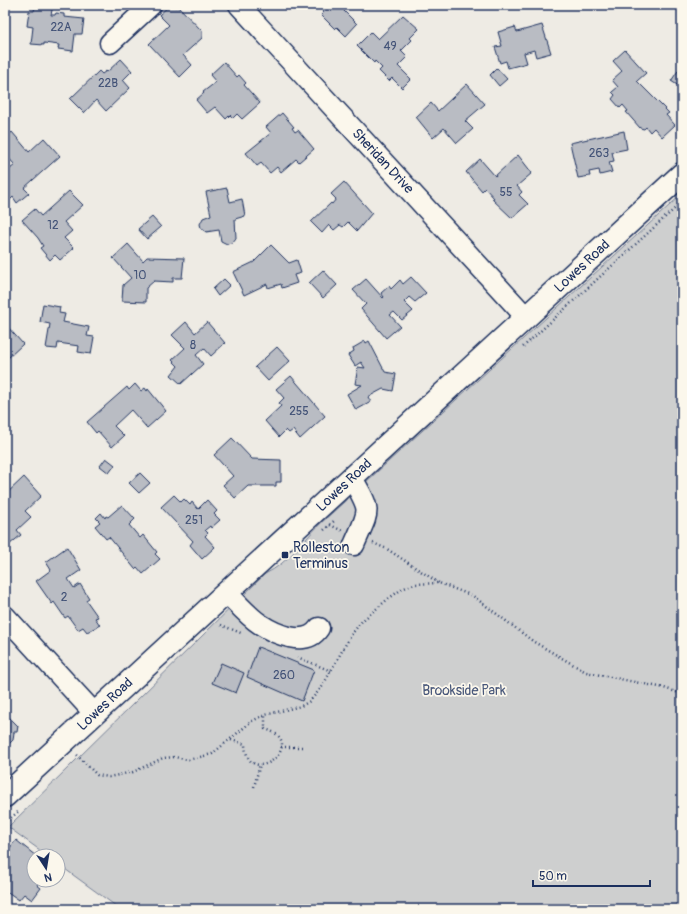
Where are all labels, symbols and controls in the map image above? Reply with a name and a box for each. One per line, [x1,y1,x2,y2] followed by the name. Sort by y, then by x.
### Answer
[50,20,72,35] house number: 22A
[383,39,397,54] house number: 49
[98,76,118,91] house number: 22B
[349,125,418,197] street label: Sheridan Drive
[589,146,609,161] house number: 263
[499,185,513,200] house number: 55
[47,218,59,233] house number: 12
[551,236,613,296] street label: Lowes Road
[134,268,146,283] house number: 10
[190,338,196,353] house number: 8
[289,404,309,419] house number: 255
[313,455,375,515] street label: Lowes Road
[185,513,203,528] house number: 251
[293,539,349,572] place label: Rolleston Terminus
[280,550,290,560] marker: Rolleston Terminus
[61,590,68,605] house number: 2
[273,668,295,683] house number: 260
[74,674,136,734] street label: Lowes Road
[422,682,506,699] park label: Brookside Park
[26,848,66,888] north arrow
[533,862,650,888] scale bar
[539,869,567,884] text: 50 m
[42,870,53,885] text: N

